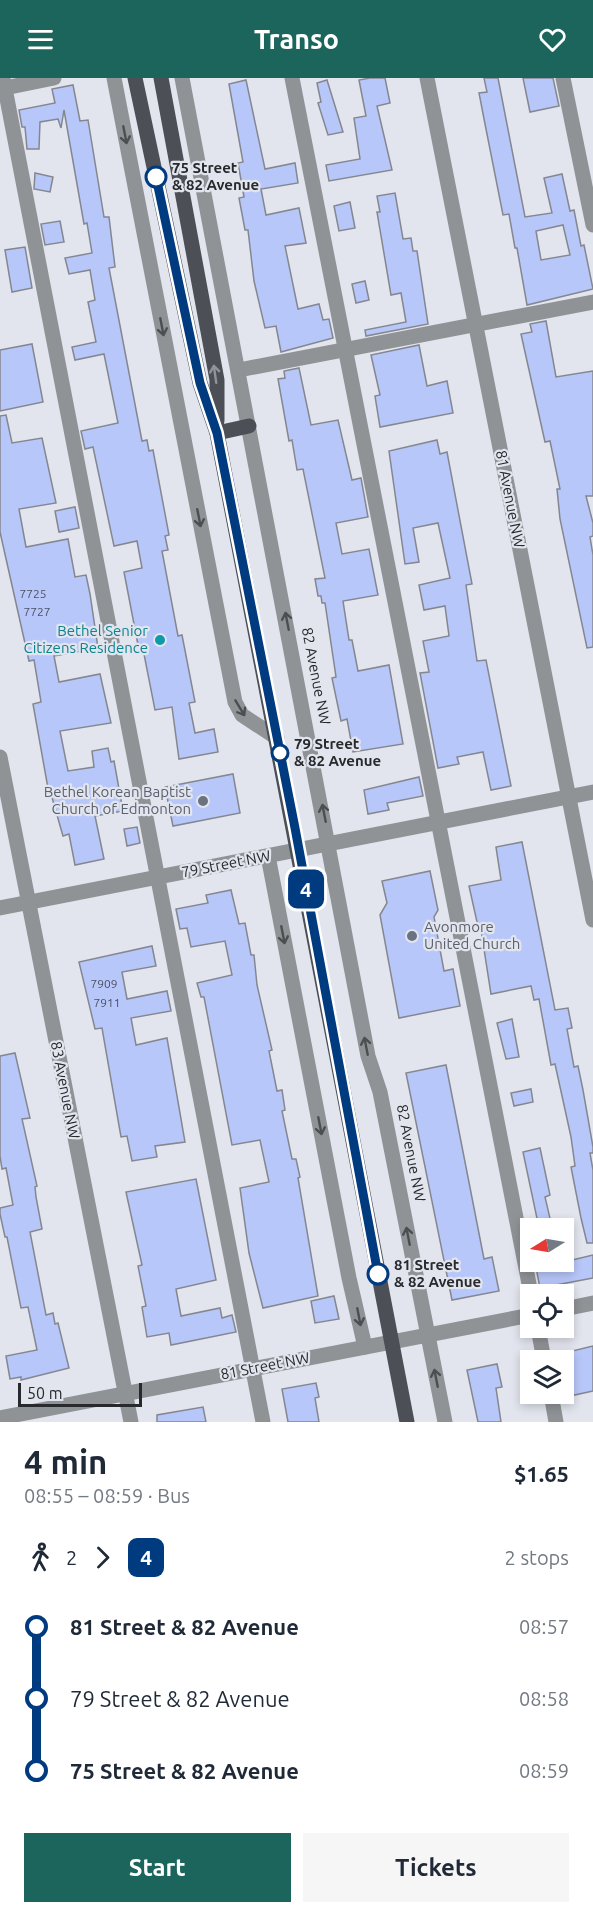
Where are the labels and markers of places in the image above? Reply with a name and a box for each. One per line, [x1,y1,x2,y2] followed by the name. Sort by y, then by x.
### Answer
[172,159,259,193] place label: 75 Street & 82 Avenue
[145,166,167,188] marker: 75 Street & 82 Avenue
[23,622,148,656] place label: Bethel Senior Citizens Residence
[153,633,167,647] marker: Bethel Senior Citizens Residence
[294,735,381,769] place label: 79 Street & 82 Avenue
[271,744,289,762] marker: 79 Street & 82 Avenue
[44,783,191,817] place label: Bethel Korean Baptist Church of Edmonton
[196,794,210,808] marker: Bethel Korean Baptist Church of Edmonton
[424,918,520,952] place label: Avonmore United Church
[405,929,419,943] marker: Avonmore United Church
[394,1256,481,1290] place label: 81 Street & 82 Avenue
[367,1263,389,1285] marker: 81 Street & 82 Avenue

